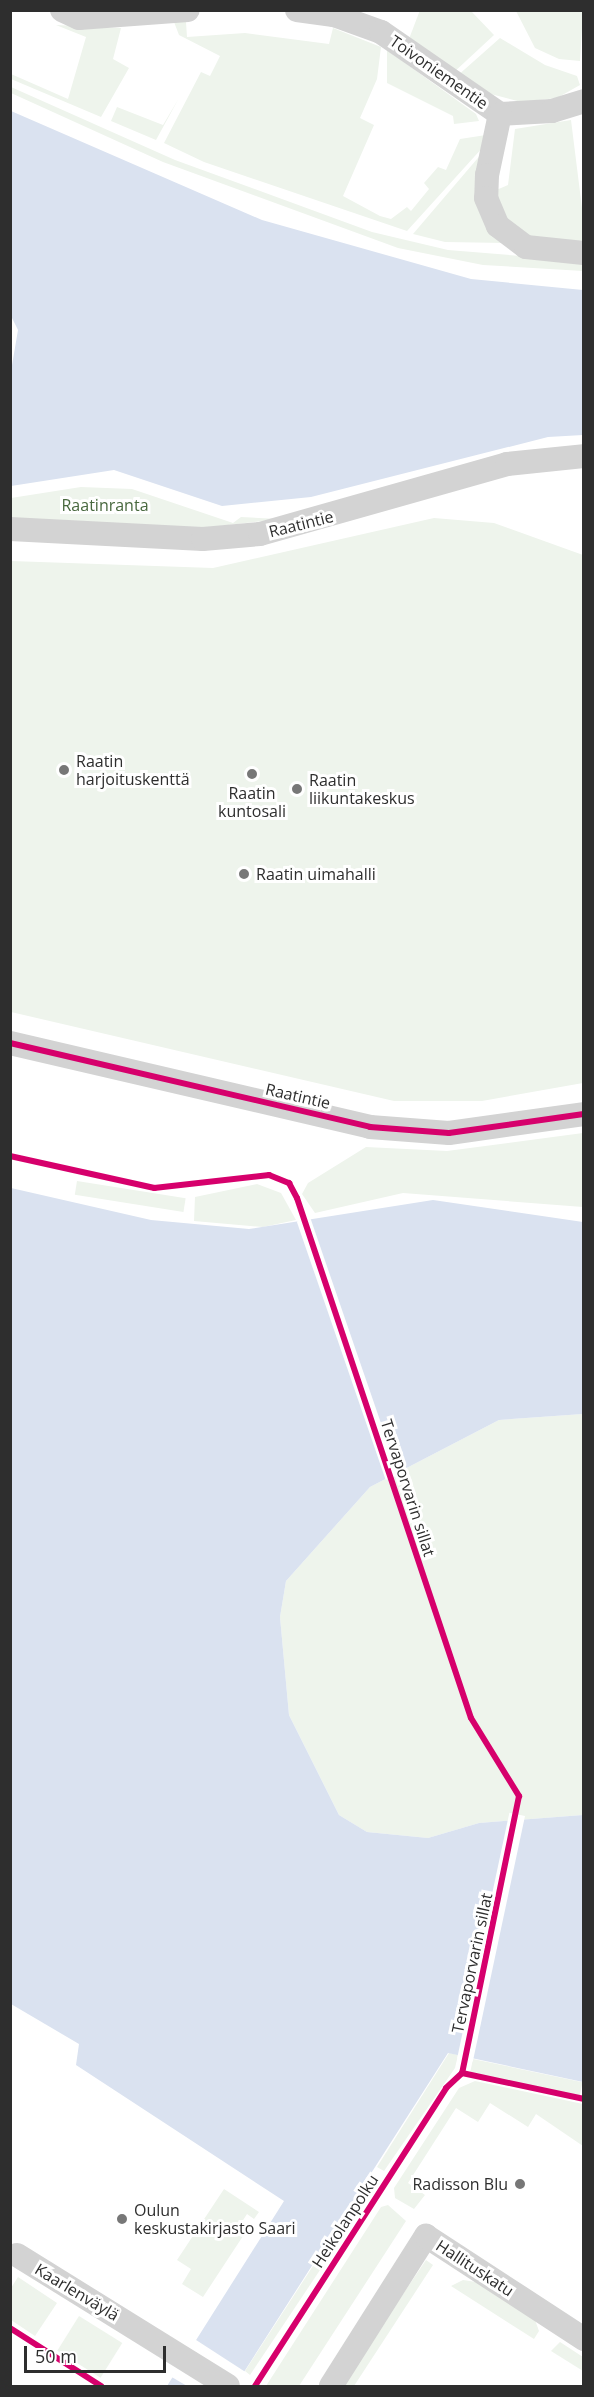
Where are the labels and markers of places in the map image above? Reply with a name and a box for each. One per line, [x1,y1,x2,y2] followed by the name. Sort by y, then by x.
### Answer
[76,751,190,789] place label: Raatin harjoituskenttä
[57,763,71,777] marker: Raatin harjoituskenttä
[245,767,259,781] marker: Raatin kuntosali
[309,770,415,808] place label: Raatin liikuntakeskus
[290,782,304,796] marker: Raatin liikuntakeskus
[218,783,286,821] place label: Raatin kuntosali
[256,864,376,884] place label: Raatin uimahalli
[237,867,251,881] marker: Raatin uimahalli
[412,2174,508,2194] place label: Radisson Blu
[513,2177,527,2191] marker: Radisson Blu
[134,2200,296,2238] place label: Oulun keskustakirjasto Saari
[115,2212,129,2226] marker: Oulun keskustakirjasto Saari

